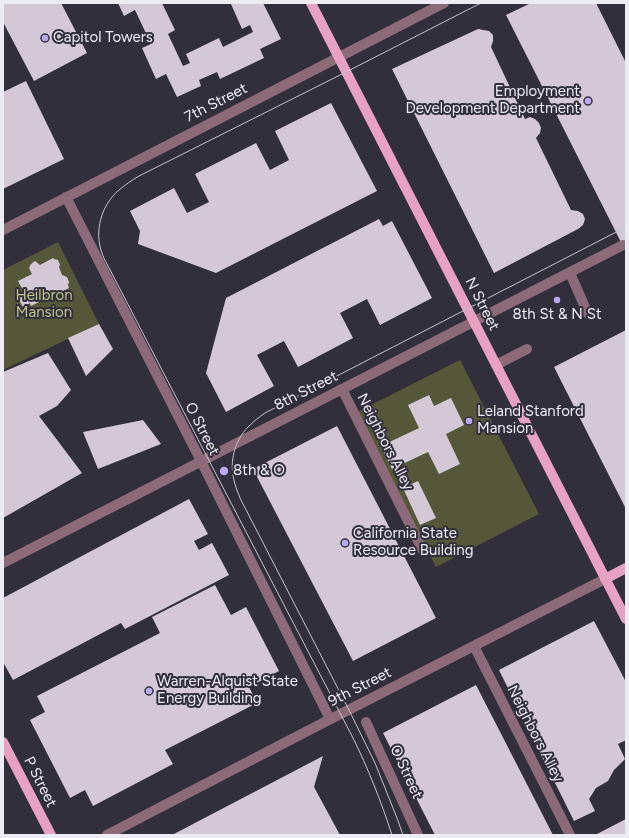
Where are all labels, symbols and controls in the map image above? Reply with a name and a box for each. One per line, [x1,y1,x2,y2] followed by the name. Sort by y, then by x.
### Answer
[53,29,153,47] place label: Capitol Towers
[40,33,50,43] marker: Capitol Towers
[182,80,250,126] street label: 7th Street
[406,83,580,118] place label: Employment Development Department
[583,96,593,106] marker: Employment Development Department
[461,274,503,334] street label: N Street
[15,287,73,322] park label: Heilbron Mansion
[552,295,562,305] marker: 8th St & N St
[512,306,602,324] place label: 8th St & N St
[271,367,341,415] street label: 8th Street
[353,391,417,493] street label: Neighbors Alley
[181,399,223,459] street label: O Street
[477,403,584,438] place label: Leland Stanford Mansion
[464,416,474,426] marker: Leland Stanford Mansion
[233,462,285,480] place label: 8th & O
[218,465,230,477] marker: 8th & O
[353,525,473,560] place label: California State Resource Building
[340,538,350,548] marker: California State Resource Building
[326,663,394,711] street label: 9th Street
[157,673,298,708] place label: Warren-Alquist State Energy Building
[503,683,567,785] street label: Neighbors Alley
[144,686,154,696] marker: Warren-Alquist State Energy Building
[386,742,426,802] street label: O Street
[20,754,60,810] street label: P Street

